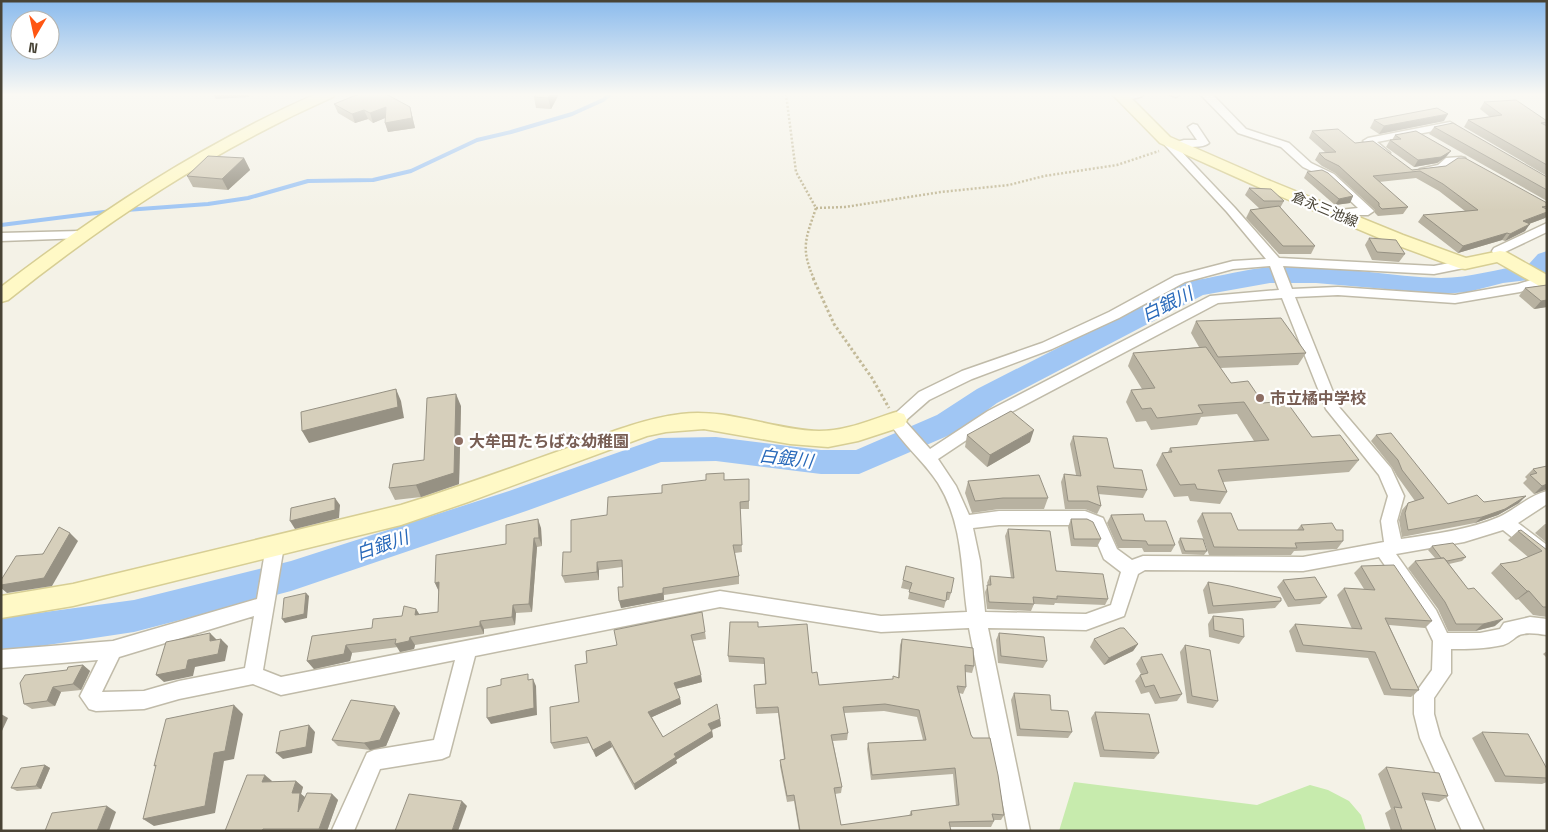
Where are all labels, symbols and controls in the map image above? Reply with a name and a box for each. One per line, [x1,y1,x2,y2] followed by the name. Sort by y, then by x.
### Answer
[10,10,60,60] north arrow
[27,38,39,57] text: N
[1289,187,1361,231] street label: 倉永三池線
[1138,281,1198,326] water label: 白銀川
[1270,388,1366,409] place label: 市立橘中学校
[1254,392,1266,404] marker: 市立橘中学校
[469,431,629,452] place label: 大牟田たちばな幼稚園
[453,435,465,447] marker: 大牟田たちばな幼稚園
[758,443,816,473] water label: 白銀川
[353,525,413,565] water label: 白銀川

